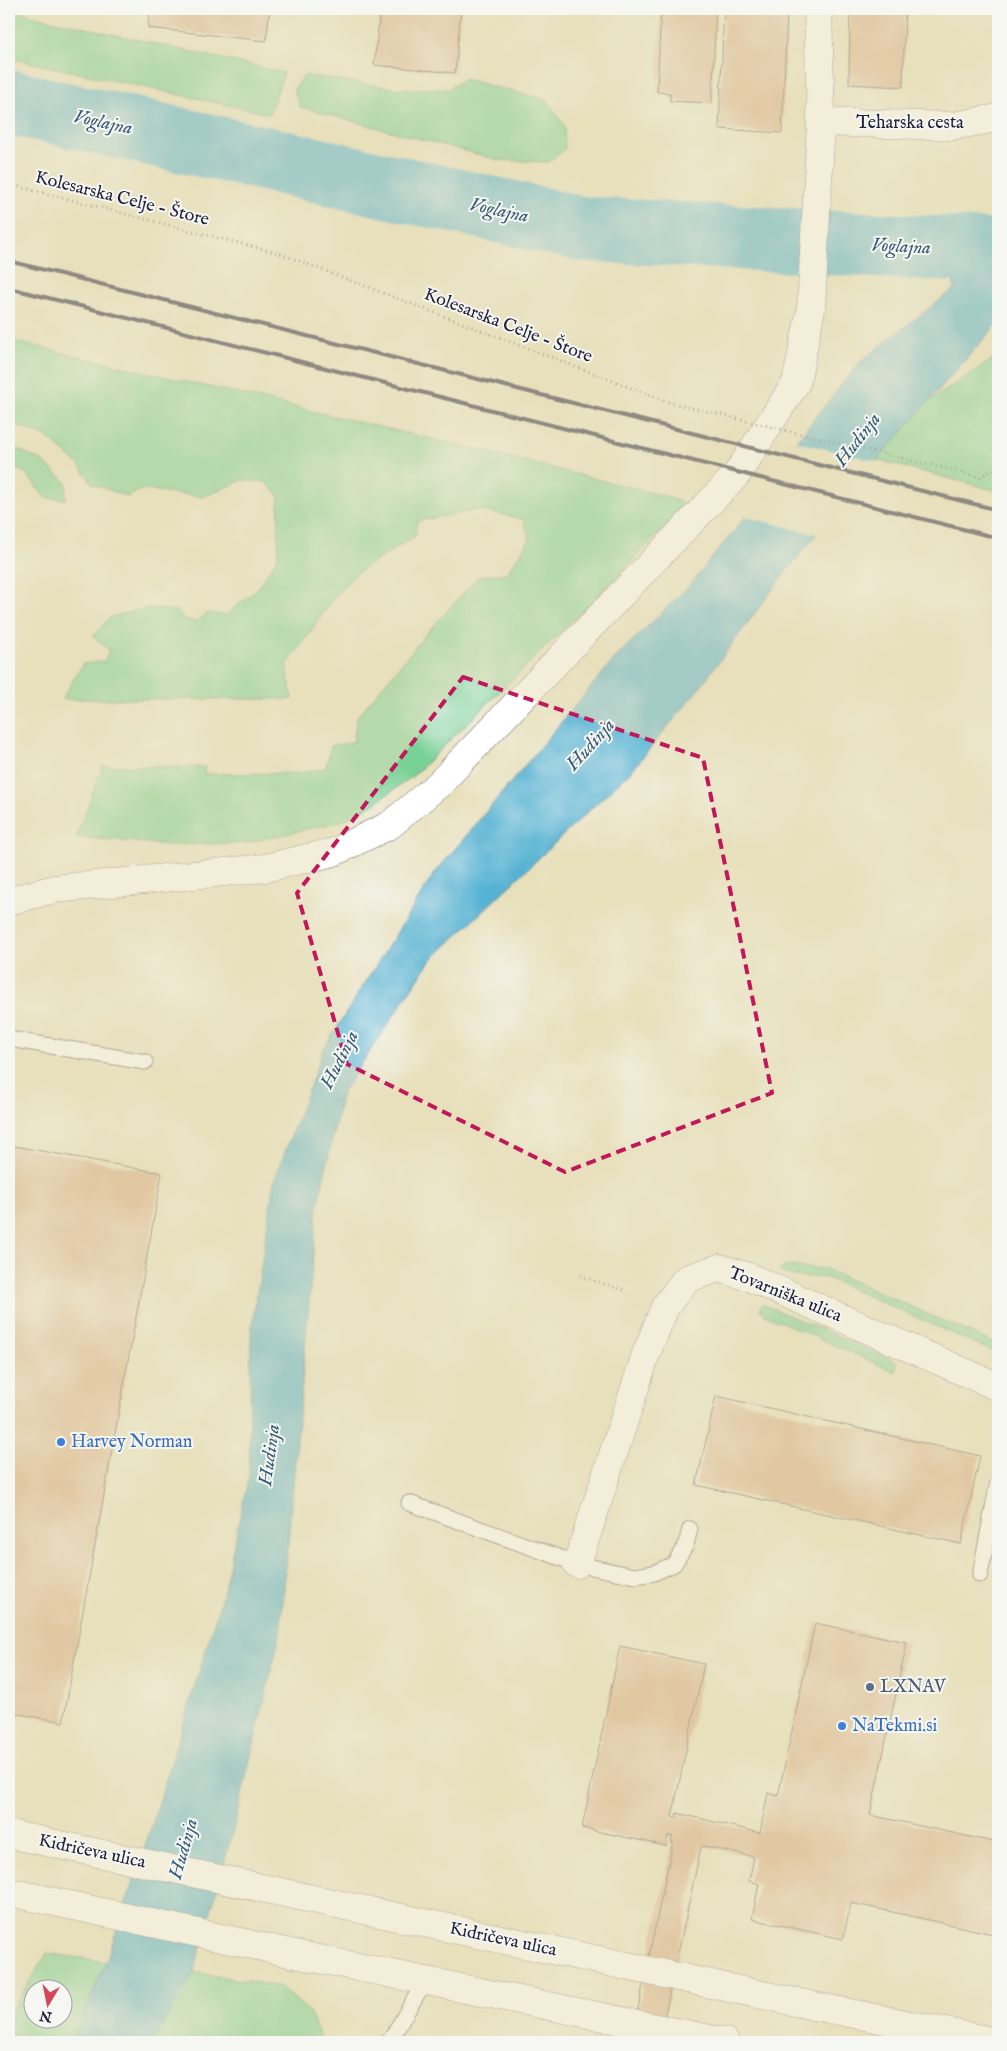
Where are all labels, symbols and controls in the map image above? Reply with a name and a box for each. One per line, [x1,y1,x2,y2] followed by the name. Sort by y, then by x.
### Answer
[71,105,135,141] water label: Voglajna
[856,112,964,135] street label: Teharska cesta
[33,164,212,232] street label: Kolesarska Celje - Štore
[467,193,531,229] water label: Voglajna
[871,233,931,261] water label: Voglajna
[420,281,596,369] street label: Kolesarska Celje - Štore
[829,408,886,472] water label: Hudinja
[561,714,621,777] water label: Hudinja
[315,1027,365,1094] water label: Hudinja
[725,1262,845,1328] street label: Tovarniška ulica
[254,1423,286,1488] water label: Hudinja
[71,1431,193,1454] place label: Harvey Norman
[55,1436,67,1448] marker: Harvey Norman
[880,1676,947,1699] place label: LXNAV
[864,1681,876,1693] marker: LXNAV
[852,1715,937,1738] place label: NaTekmi.si
[836,1720,848,1732] marker: NaTekmi.si
[164,1816,204,1883] water label: Hudinja
[36,1829,148,1875] street label: Kidričeva ulica
[447,1917,559,1963] street label: Kidričeva ulica
[22,1978,72,2028] north arrow
[38,2006,54,2026] text: N

